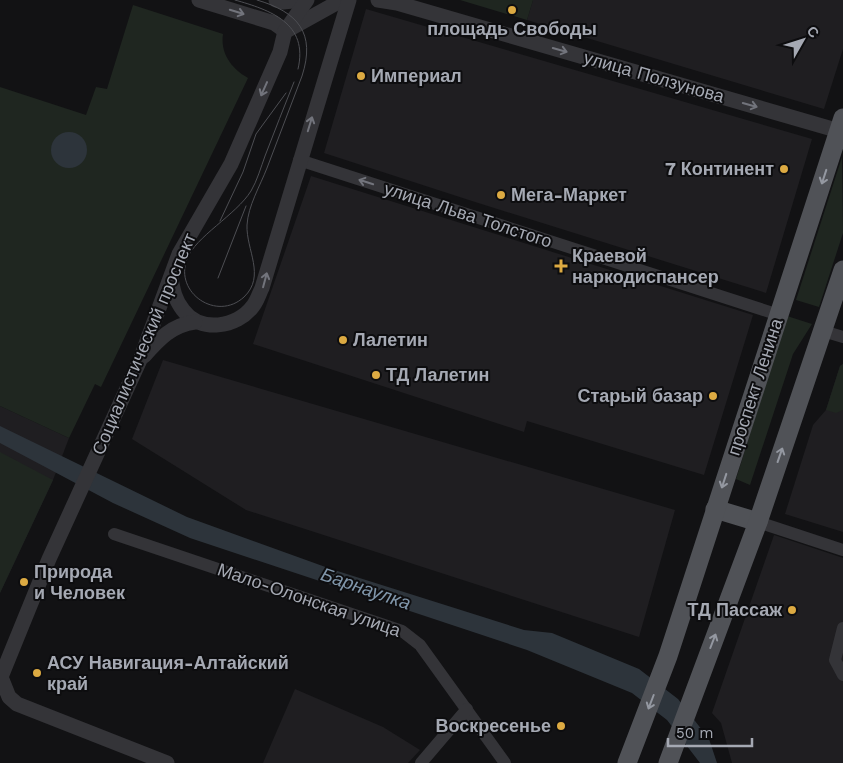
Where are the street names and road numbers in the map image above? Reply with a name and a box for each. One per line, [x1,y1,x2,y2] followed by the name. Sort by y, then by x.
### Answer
[582,46,728,107] street label: улица Ползунова
[382,177,555,252] street label: улица Льва Толстого
[87,230,200,458] street label: Социалистический проспект
[722,315,787,458] street label: проспект Ленина
[215,558,404,641] street label: Мало-Олонская улица

